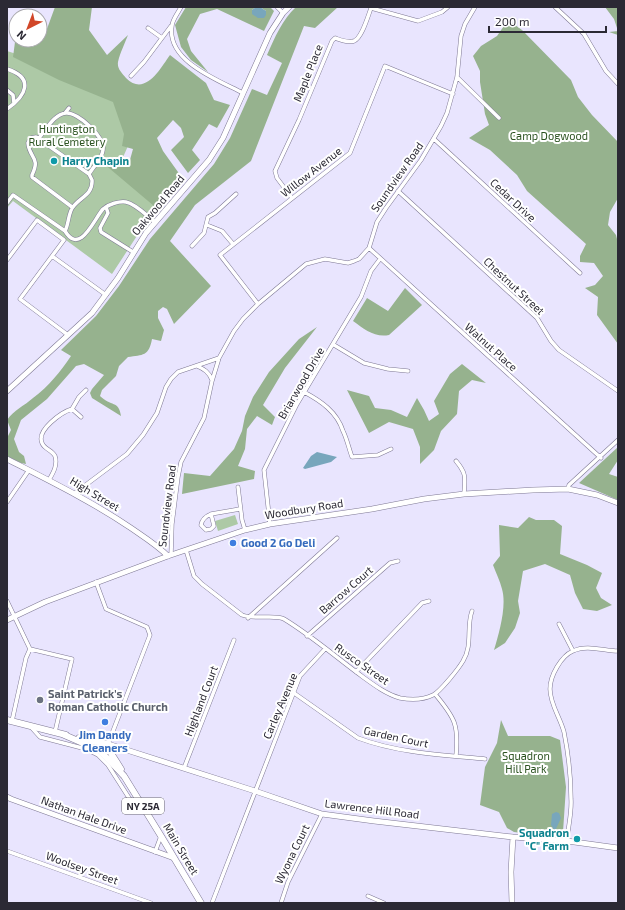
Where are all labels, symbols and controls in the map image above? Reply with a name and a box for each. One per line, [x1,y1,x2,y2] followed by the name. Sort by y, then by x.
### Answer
[8,8,48,48] north arrow
[489,8,606,34] scale bar
[495,14,529,28] text: 200 m
[14,28,28,43] text: N
[290,42,325,103] street label: Maple Place
[28,122,106,148] park label: Huntington Rural Cemetery
[510,129,588,142] park label: Camp Dogwood
[368,139,426,214] street label: Soundview Road
[278,144,344,199] street label: Willow Avenue
[62,154,129,168] place label: Harry Chapin
[49,156,59,166] marker: Harry Chapin
[129,172,187,237] street label: Oakwood Road
[488,175,539,224] street label: Cedar Drive
[481,254,547,317] street label: Chestnut Street
[462,320,520,374] street label: Walnut Place
[275,344,326,421] street label: Briarwood Drive
[155,464,178,548] street label: Soundview Road
[68,474,122,513] street label: High Street
[264,496,344,521] street label: Woodbury Road
[241,536,315,549] place label: Good 2 Go Deli
[228,538,238,548] marker: Good 2 Go Deli
[316,563,375,616] street label: Barrow Court
[333,640,392,687] street label: Rusco Street
[181,664,220,738] street label: Highland Court
[260,671,299,741] street label: Carley Avenue
[48,687,168,713] place label: Saint Patrick's Roman Catholic Church
[35,695,45,705] marker: Saint Patrick's Roman Catholic Church
[100,717,110,727] marker: Jim Dandy Cleaners
[363,723,430,750] street label: Garden Court
[79,728,132,754] place label: Jim Dandy Cleaners
[502,749,550,775] park label: Squadron Hill Park
[39,793,129,836] street label: Nathan Hale Drive
[324,796,420,821] street label: Lawrence Hill Road
[122,798,164,814] road number: NY 25A
[161,821,202,877] street label: Main Street
[272,822,312,886] street label: Wyona Court
[519,826,569,852] place label: Squadron "C" Farm
[572,834,582,844] marker: Squadron "C" Farm
[44,848,120,887] street label: Woolsey Street

